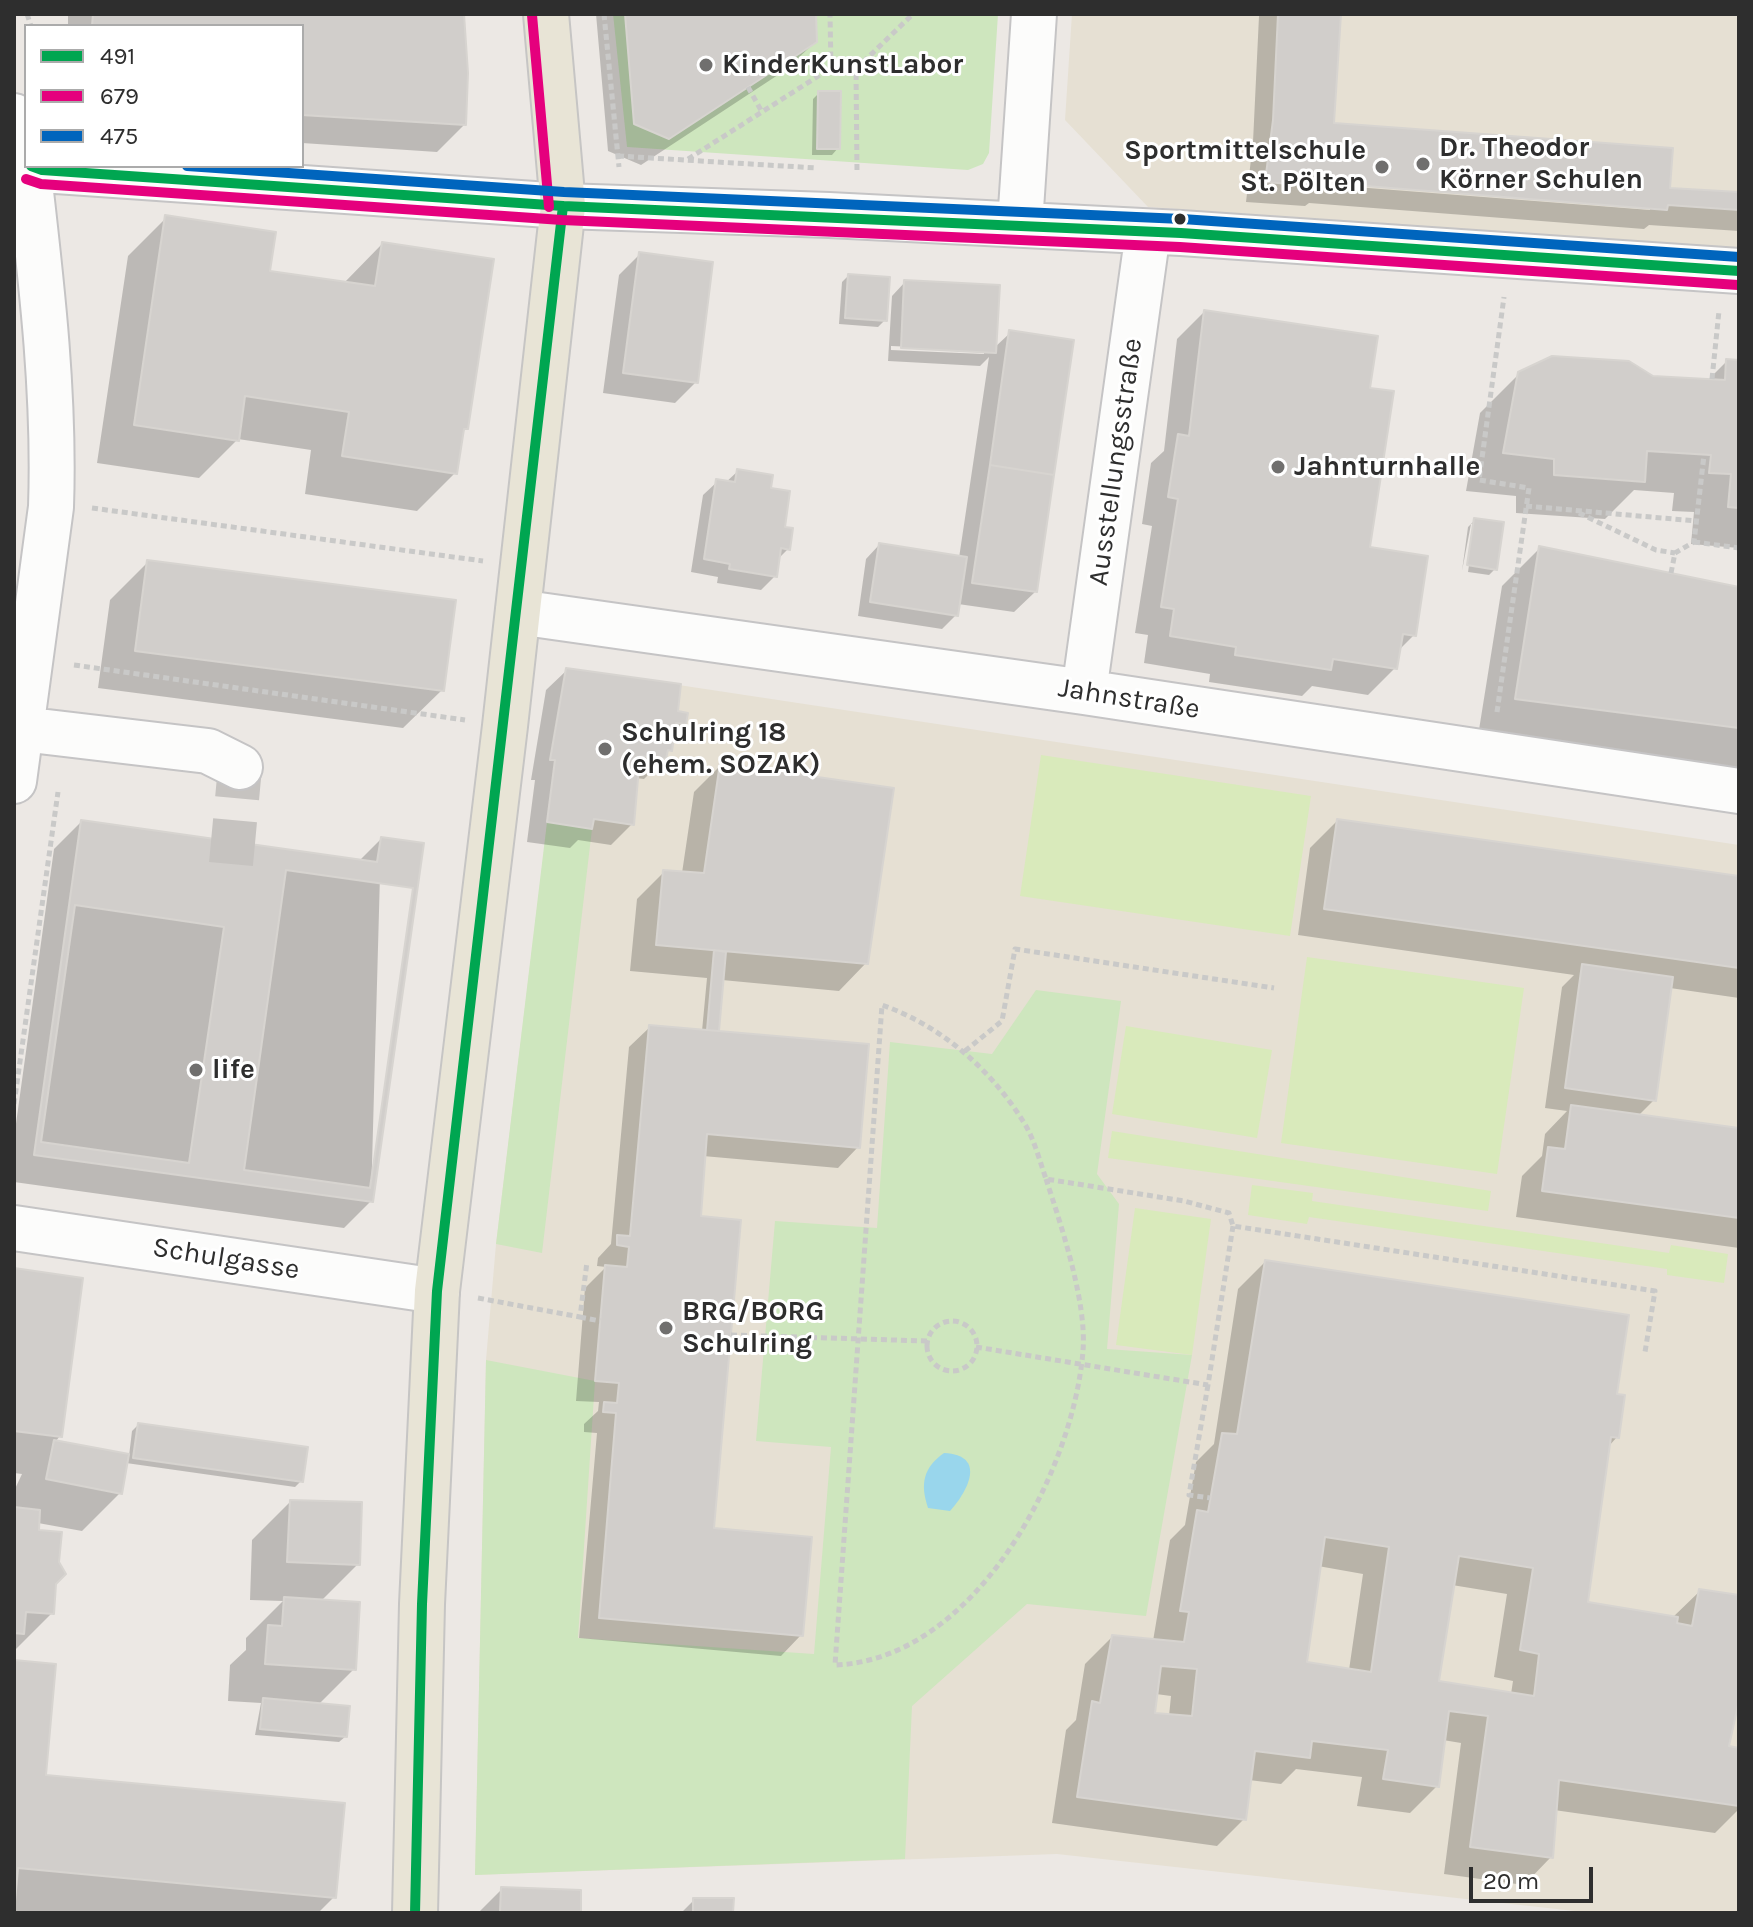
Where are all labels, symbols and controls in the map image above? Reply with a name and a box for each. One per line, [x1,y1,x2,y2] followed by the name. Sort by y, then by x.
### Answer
[24,24,304,168] legend
[100,42,135,70] text: 491
[722,48,963,82] place label: KinderKunstLabor
[697,56,715,74] marker: KinderKunstLabor
[100,82,139,110] text: 679
[100,122,138,150] text: 475
[1439,131,1643,197] place label: Dr. Theodor Körner Schulen
[1124,134,1366,200] place label: Sportmittelschule St. Pölten
[1414,155,1432,173] marker: Dr. Theodor Körner Schulen
[1373,158,1391,176] marker: Sportmittelschule St. Pölten
[1172,211,1188,227] unlabelled marker
[1082,336,1150,588] street label: Ausstellungsstraße
[1294,450,1480,484] place label: Jahnturnhalle
[1269,458,1287,476] marker: Jahnturnhalle
[1056,671,1202,727] street label: Jahnstraße
[621,716,821,782] place label: Schulring 18 (ehem. SOZAK)
[596,740,614,758] marker: Schulring 18 (ehem. SOZAK)
[212,1053,255,1087] place label: life
[187,1061,205,1079] marker: life
[150,1231,302,1287] street label: Schulgasse
[682,1295,825,1361] place label: BRG/BORG Schulring
[657,1319,675,1337] marker: BRG/BORG Schulring
[1473,1851,1597,1901] scale bar
[1483,1867,1539,1895] text: 20 m

